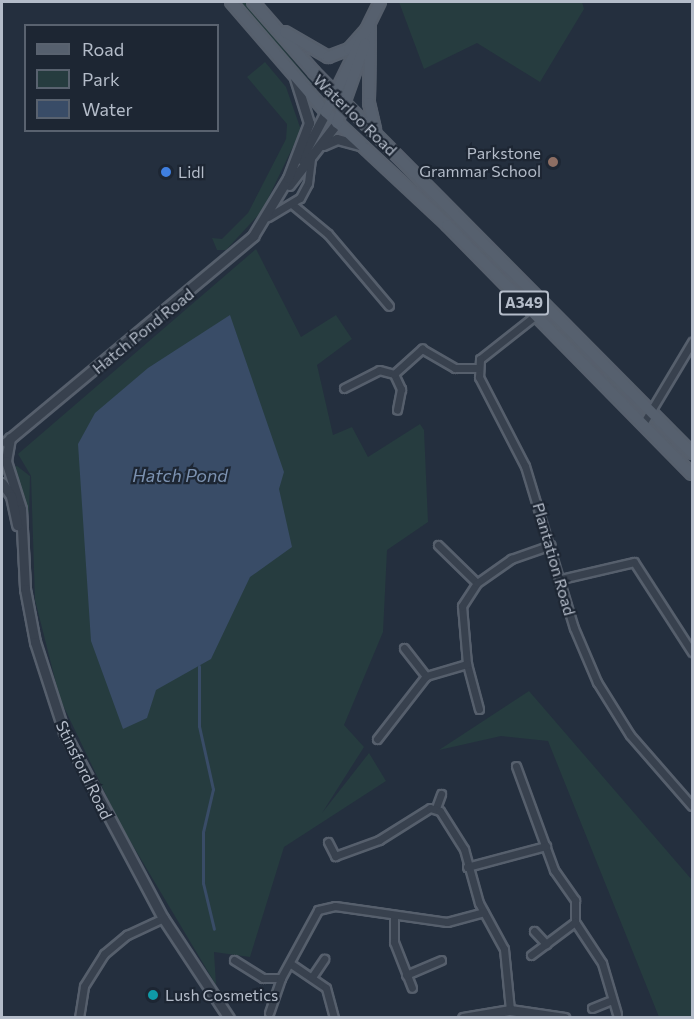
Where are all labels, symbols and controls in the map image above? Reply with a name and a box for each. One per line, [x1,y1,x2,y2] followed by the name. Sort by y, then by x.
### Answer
[24,24,219,132] legend
[82,38,124,60] text: Road
[82,68,120,90] text: Park
[309,70,401,160] street label: Waterloo Road
[82,98,133,120] text: Water
[419,143,541,181] place label: Parkstone Grammar School
[546,155,560,169] marker: Parkstone Grammar School
[178,162,205,182] place label: Lidl
[159,165,173,179] marker: Lidl
[88,284,198,378] street label: Hatch Pond Road
[498,291,550,315] road number: A349
[132,464,228,486] water label: Hatch Pond
[529,500,579,618] street label: Plantation Road
[52,717,116,823] street label: Stinsford Road
[165,985,278,1005] place label: Lush Cosmetics
[146,988,160,1002] marker: Lush Cosmetics

